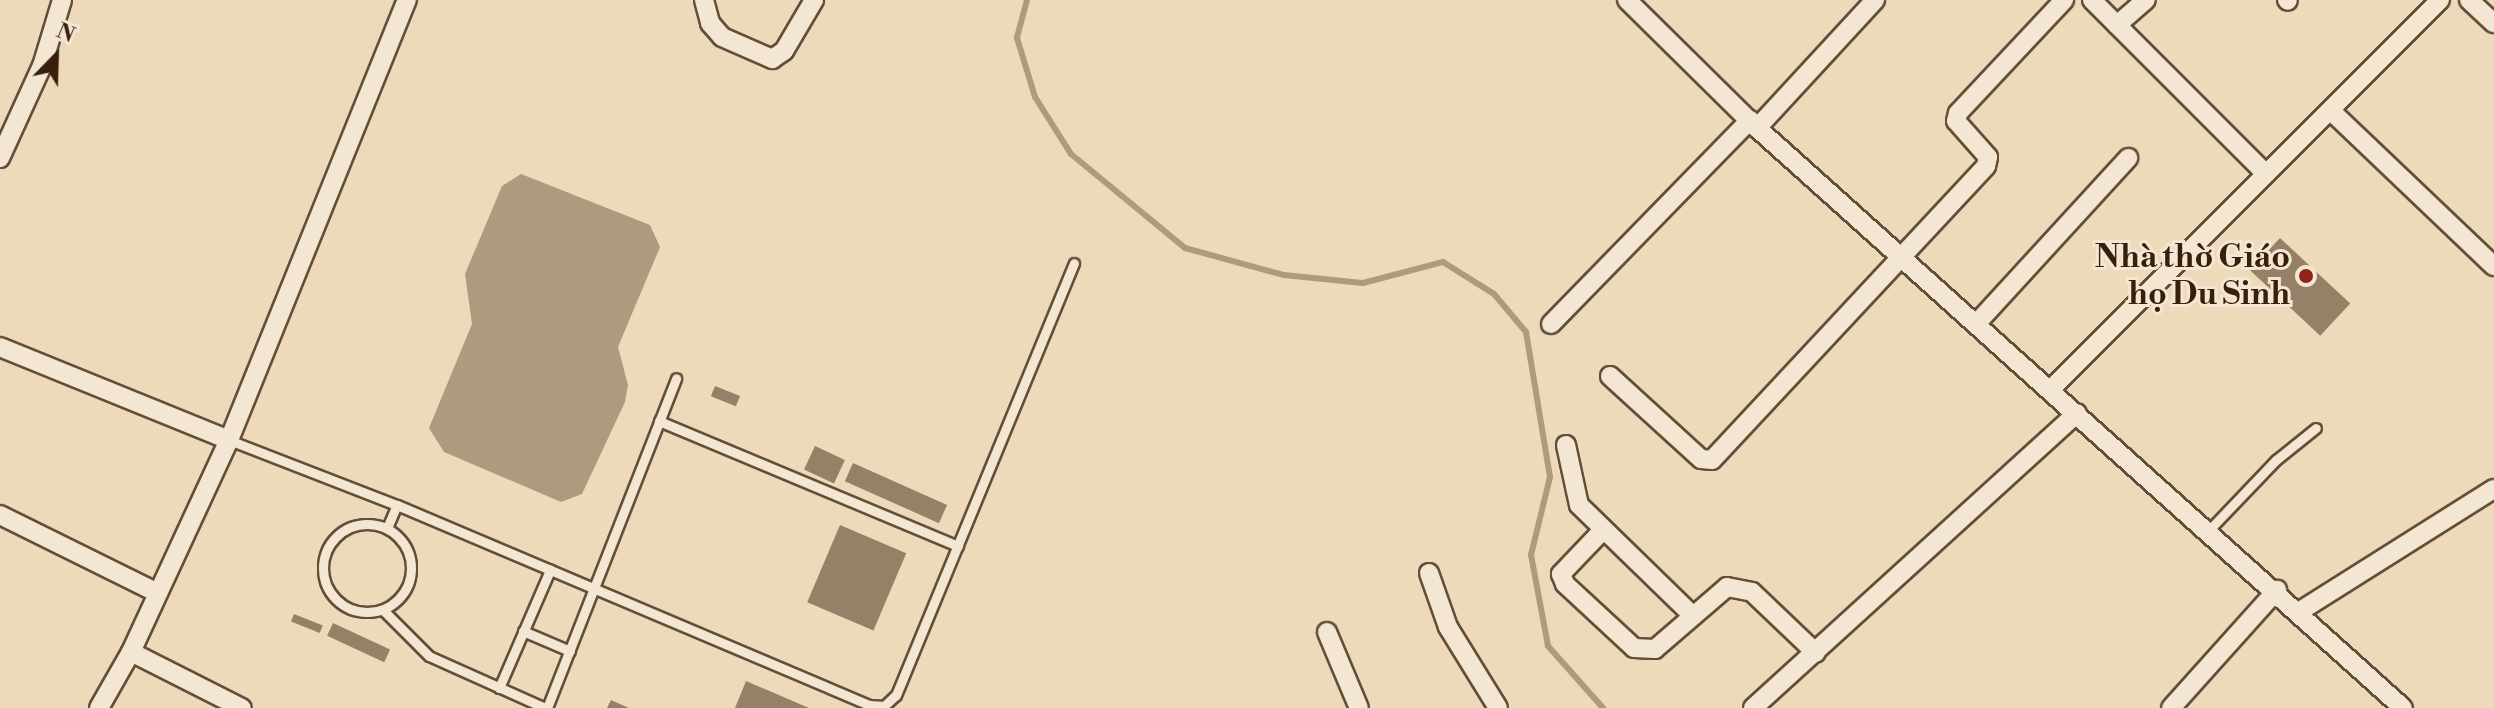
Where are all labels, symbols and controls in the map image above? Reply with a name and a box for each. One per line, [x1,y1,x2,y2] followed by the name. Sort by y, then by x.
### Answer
[16,16,96,96] north arrow
[52,18,79,49] text: N
[2095,239,2290,314] place label: Nhà thờ Giáo họ Du Sinh
[2297,267,2315,285] marker: Nhà thờ Giáo họ Du Sinh

